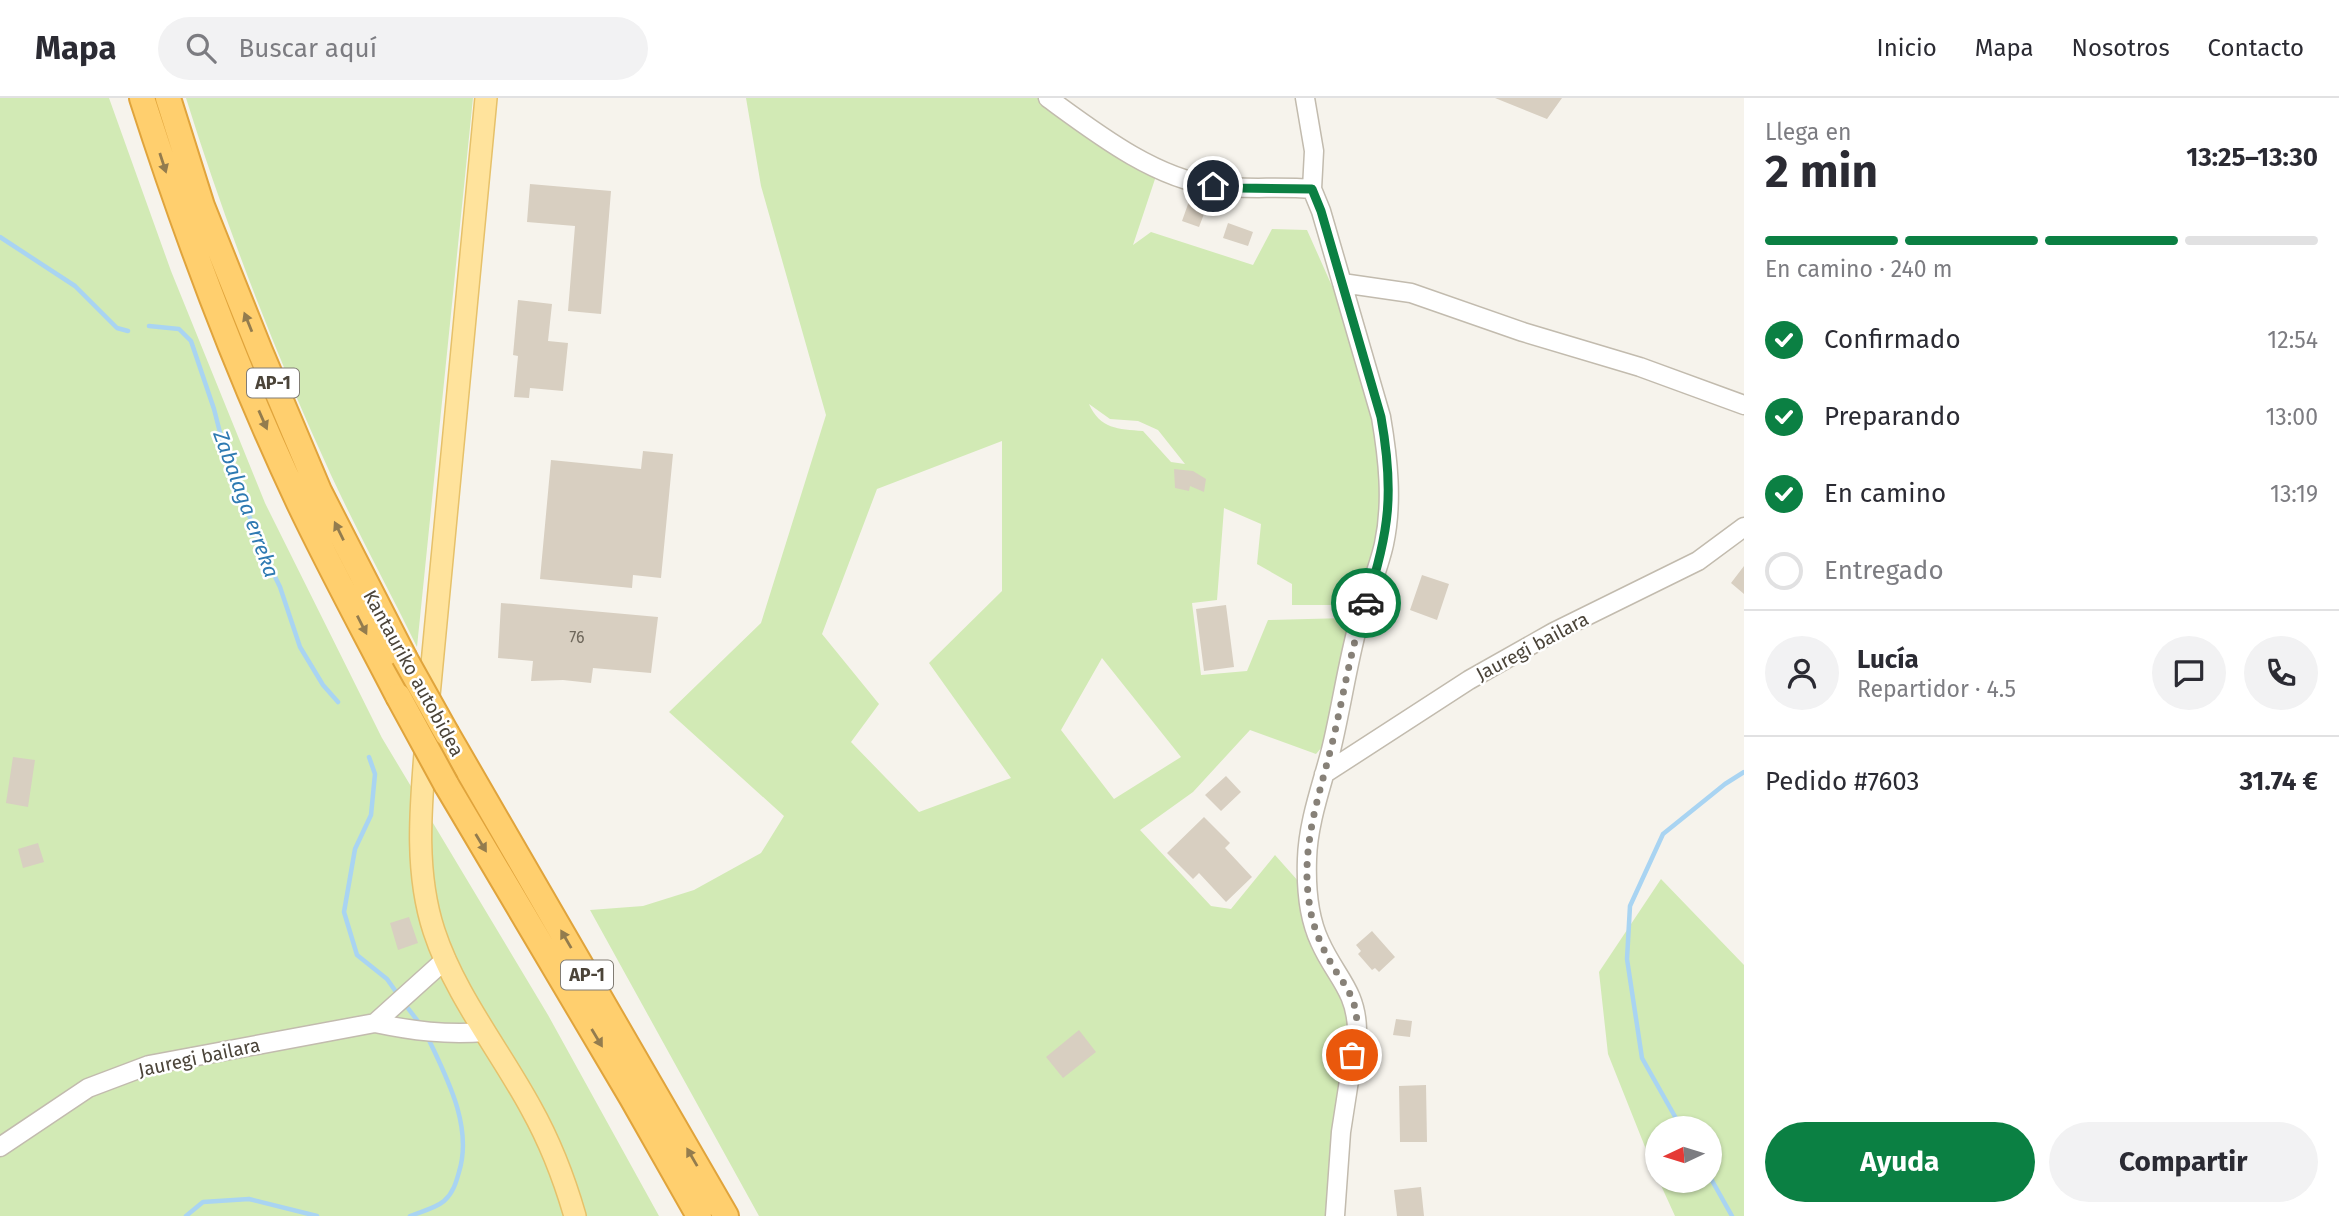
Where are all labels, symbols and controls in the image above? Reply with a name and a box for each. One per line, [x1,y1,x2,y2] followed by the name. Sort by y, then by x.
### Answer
[158,17,648,80] search box
[35,28,116,68] text: Mapa
[182,29,220,67] icon: search
[238,33,377,64] text: Buscar aquí
[1877,34,1937,62] text: Inicio
[1975,34,2034,62] text: Mapa
[2072,34,2170,62] text: Nosotros
[2208,34,2304,62] text: Contacto
[1765,118,1851,146] text: Llega en
[2186,142,2318,173] text: 13:25–13:30
[1765,144,1878,199] text: 2 min
[158,153,169,174] one-way arrow
[1183,156,1243,216] pin
[1194,167,1232,205] icon: home
[1765,255,1952,283] text: En camino · 240 m
[243,312,254,333] one-way arrow
[1765,321,1803,359] icon: check
[1824,324,1961,355] text: Confirmado
[2267,326,2318,354] text: 12:54
[247,368,299,398] road number: AP-1
[1765,398,1803,436] icon: check
[1824,401,1961,432] text: Preparando
[2265,403,2318,431] text: 13:00
[258,410,269,431] one-way arrow
[207,426,285,581] water label: Zabalaga erreka
[1765,475,1803,513] icon: check
[1824,478,1946,509] text: En camino
[2270,480,2318,508] text: 13:19
[334,521,345,541] one-way arrow
[1824,555,1944,586] text: Entregado
[1331,568,1401,638] courier
[1347,584,1385,622] icon: car
[358,586,469,760] street label: Kantauriko autobidea
[1472,607,1592,686] street label: Jauregi bailara
[356,615,367,635] one-way arrow
[569,628,585,647] house number: 76
[1765,636,1839,710] button: person
[2152,636,2226,710] button: chat
[2244,636,2318,710] button: phone
[1857,644,1919,675] text: Lucía
[1857,675,2016,703] text: Repartidor · 4.5
[1765,766,1920,797] text: Pedido #7603
[2239,766,2318,797] text: 31.74 €
[474,833,487,852] one-way arrow
[560,929,572,948] one-way arrow
[561,960,613,990] road number: AP-1
[1322,1025,1382,1085] pin
[590,1029,603,1048] one-way arrow
[136,1033,262,1082] street label: Jauregi bailara
[1333,1036,1371,1074] icon: bag
[1645,1116,1722,1194] north arrow
[1645,1116,1722,1193] map controls
[1765,1122,2035,1202] button: Ayuda
[2049,1122,2318,1202] button: Compartir
[686,1147,698,1166] one-way arrow

